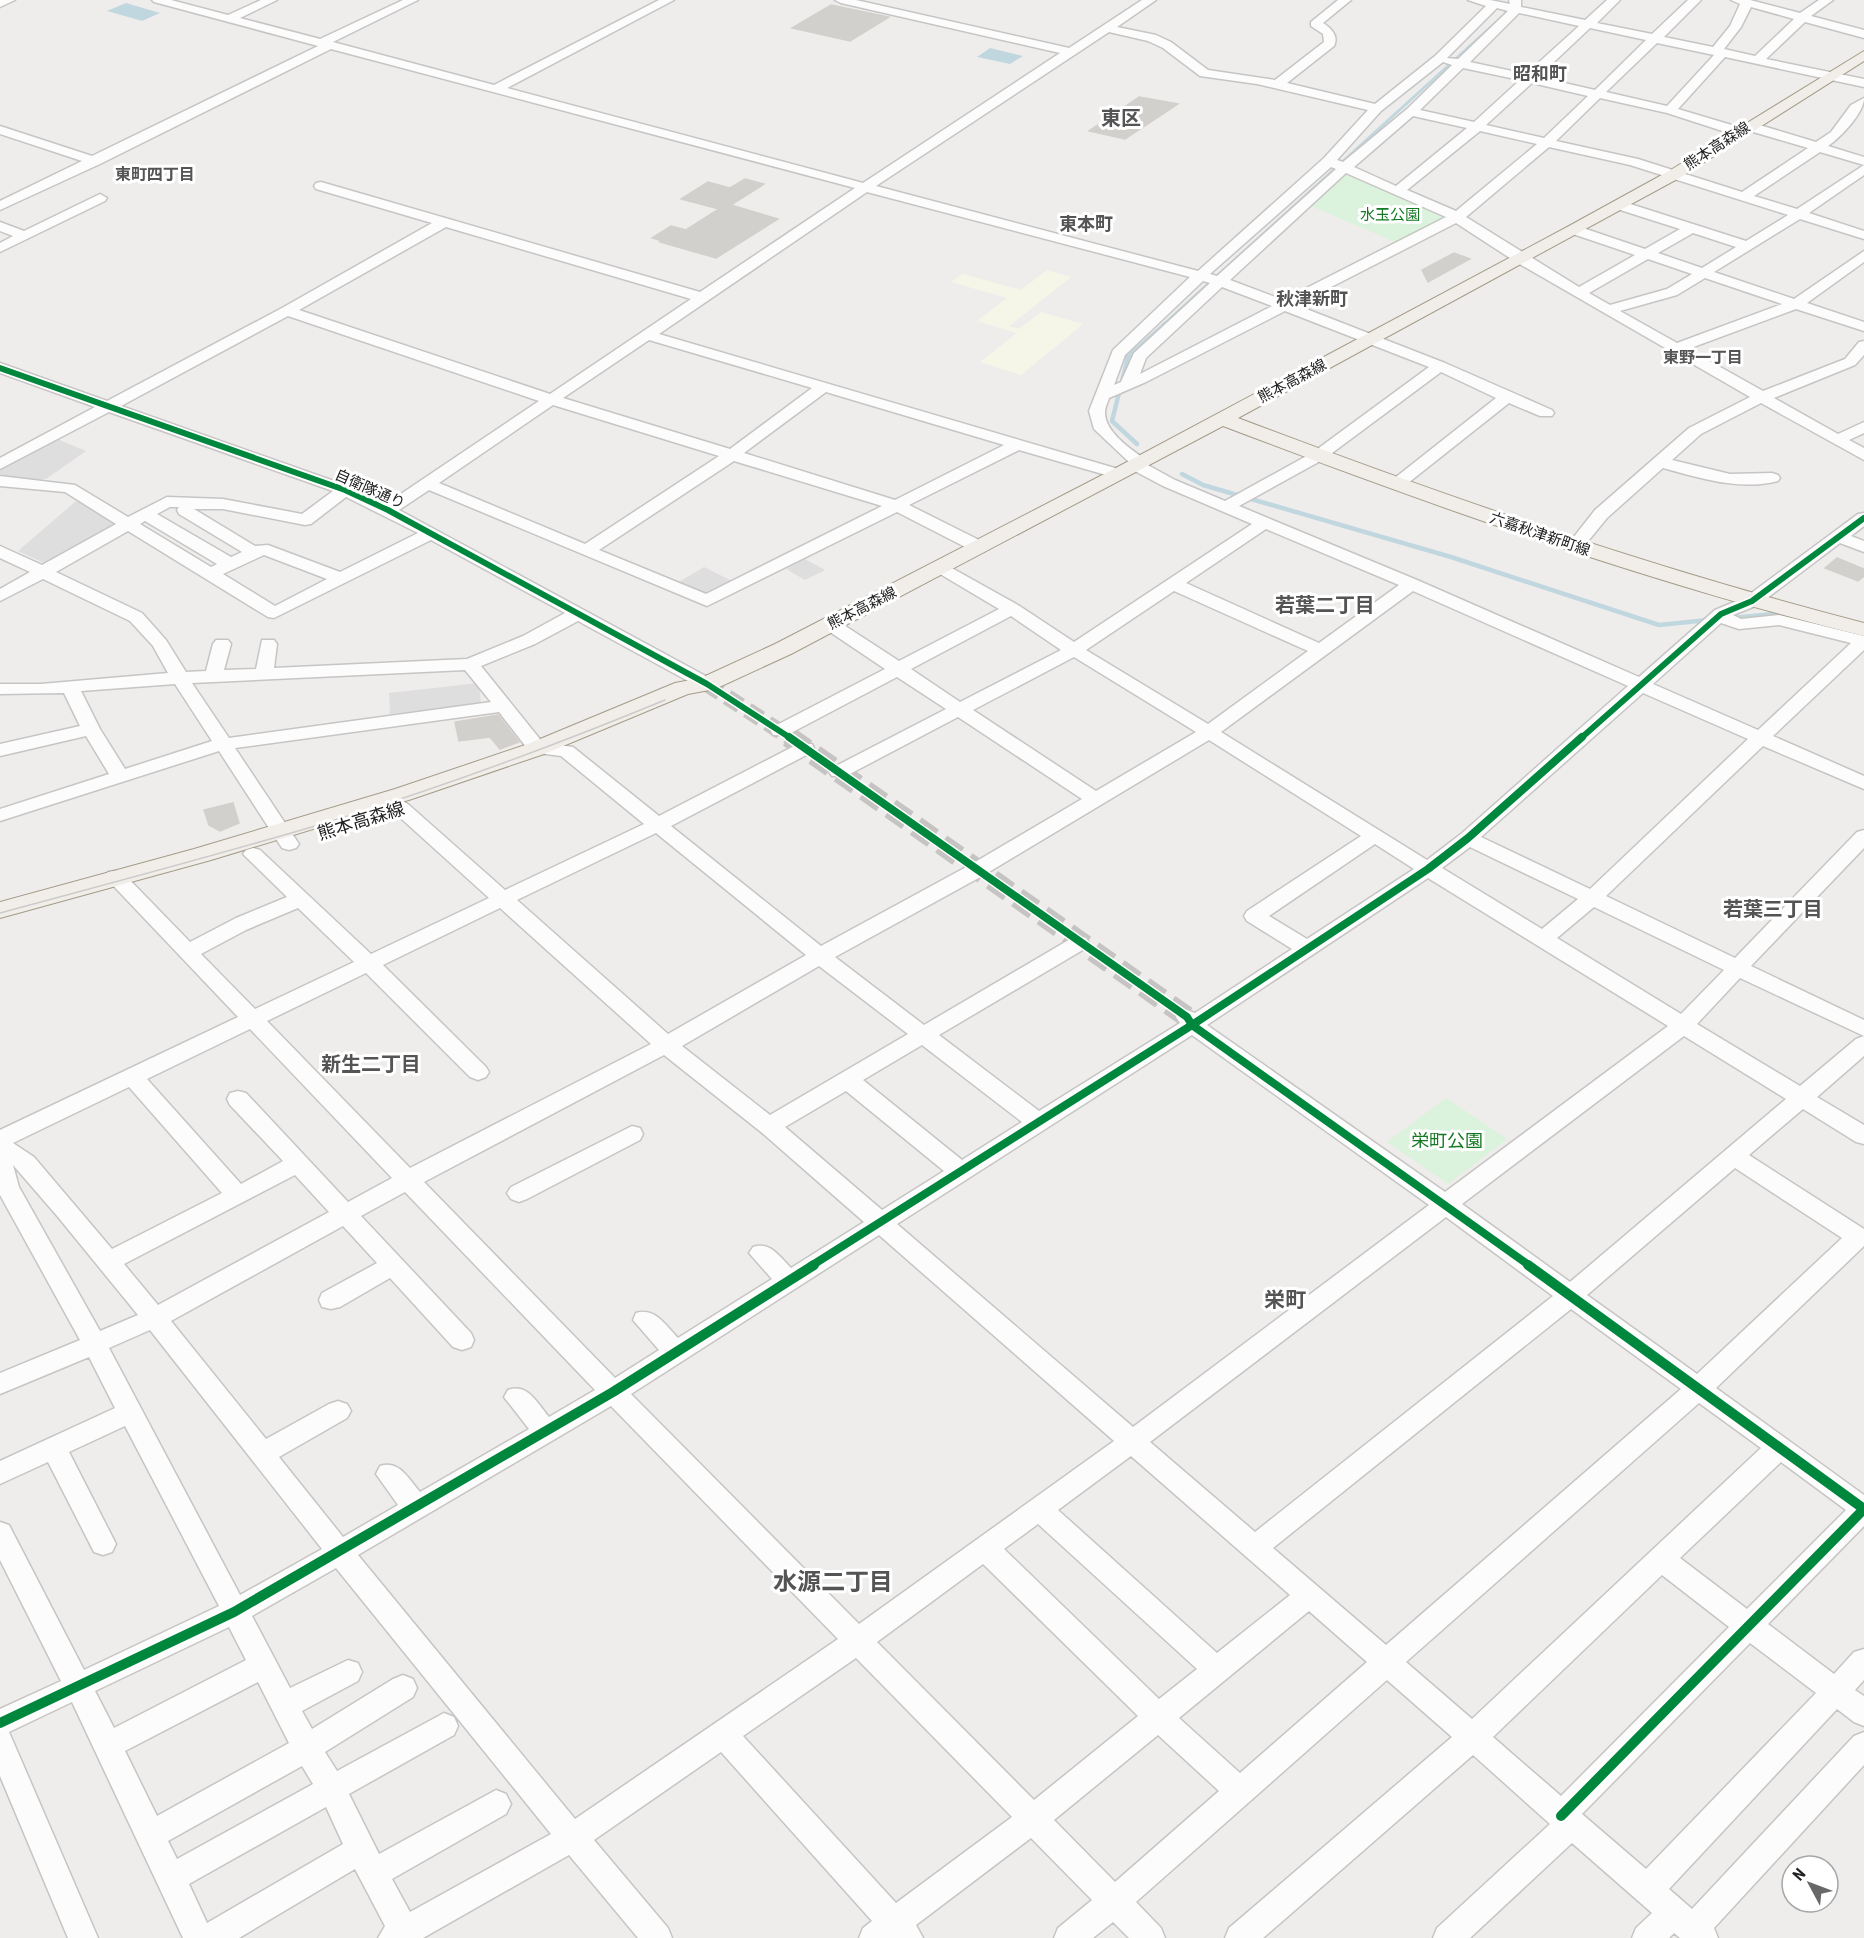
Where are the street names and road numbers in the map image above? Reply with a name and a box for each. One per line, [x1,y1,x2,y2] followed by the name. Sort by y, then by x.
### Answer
[1681,118,1753,174] street label: 熊本高森線
[1255,355,1329,407] street label: 熊本高森線
[332,466,408,512] street label: 自衛隊通り
[1487,508,1593,560] street label: 六嘉秋津新町線
[824,583,900,633] street label: 熊本高森線
[315,797,407,844] street label: 熊本高森線

